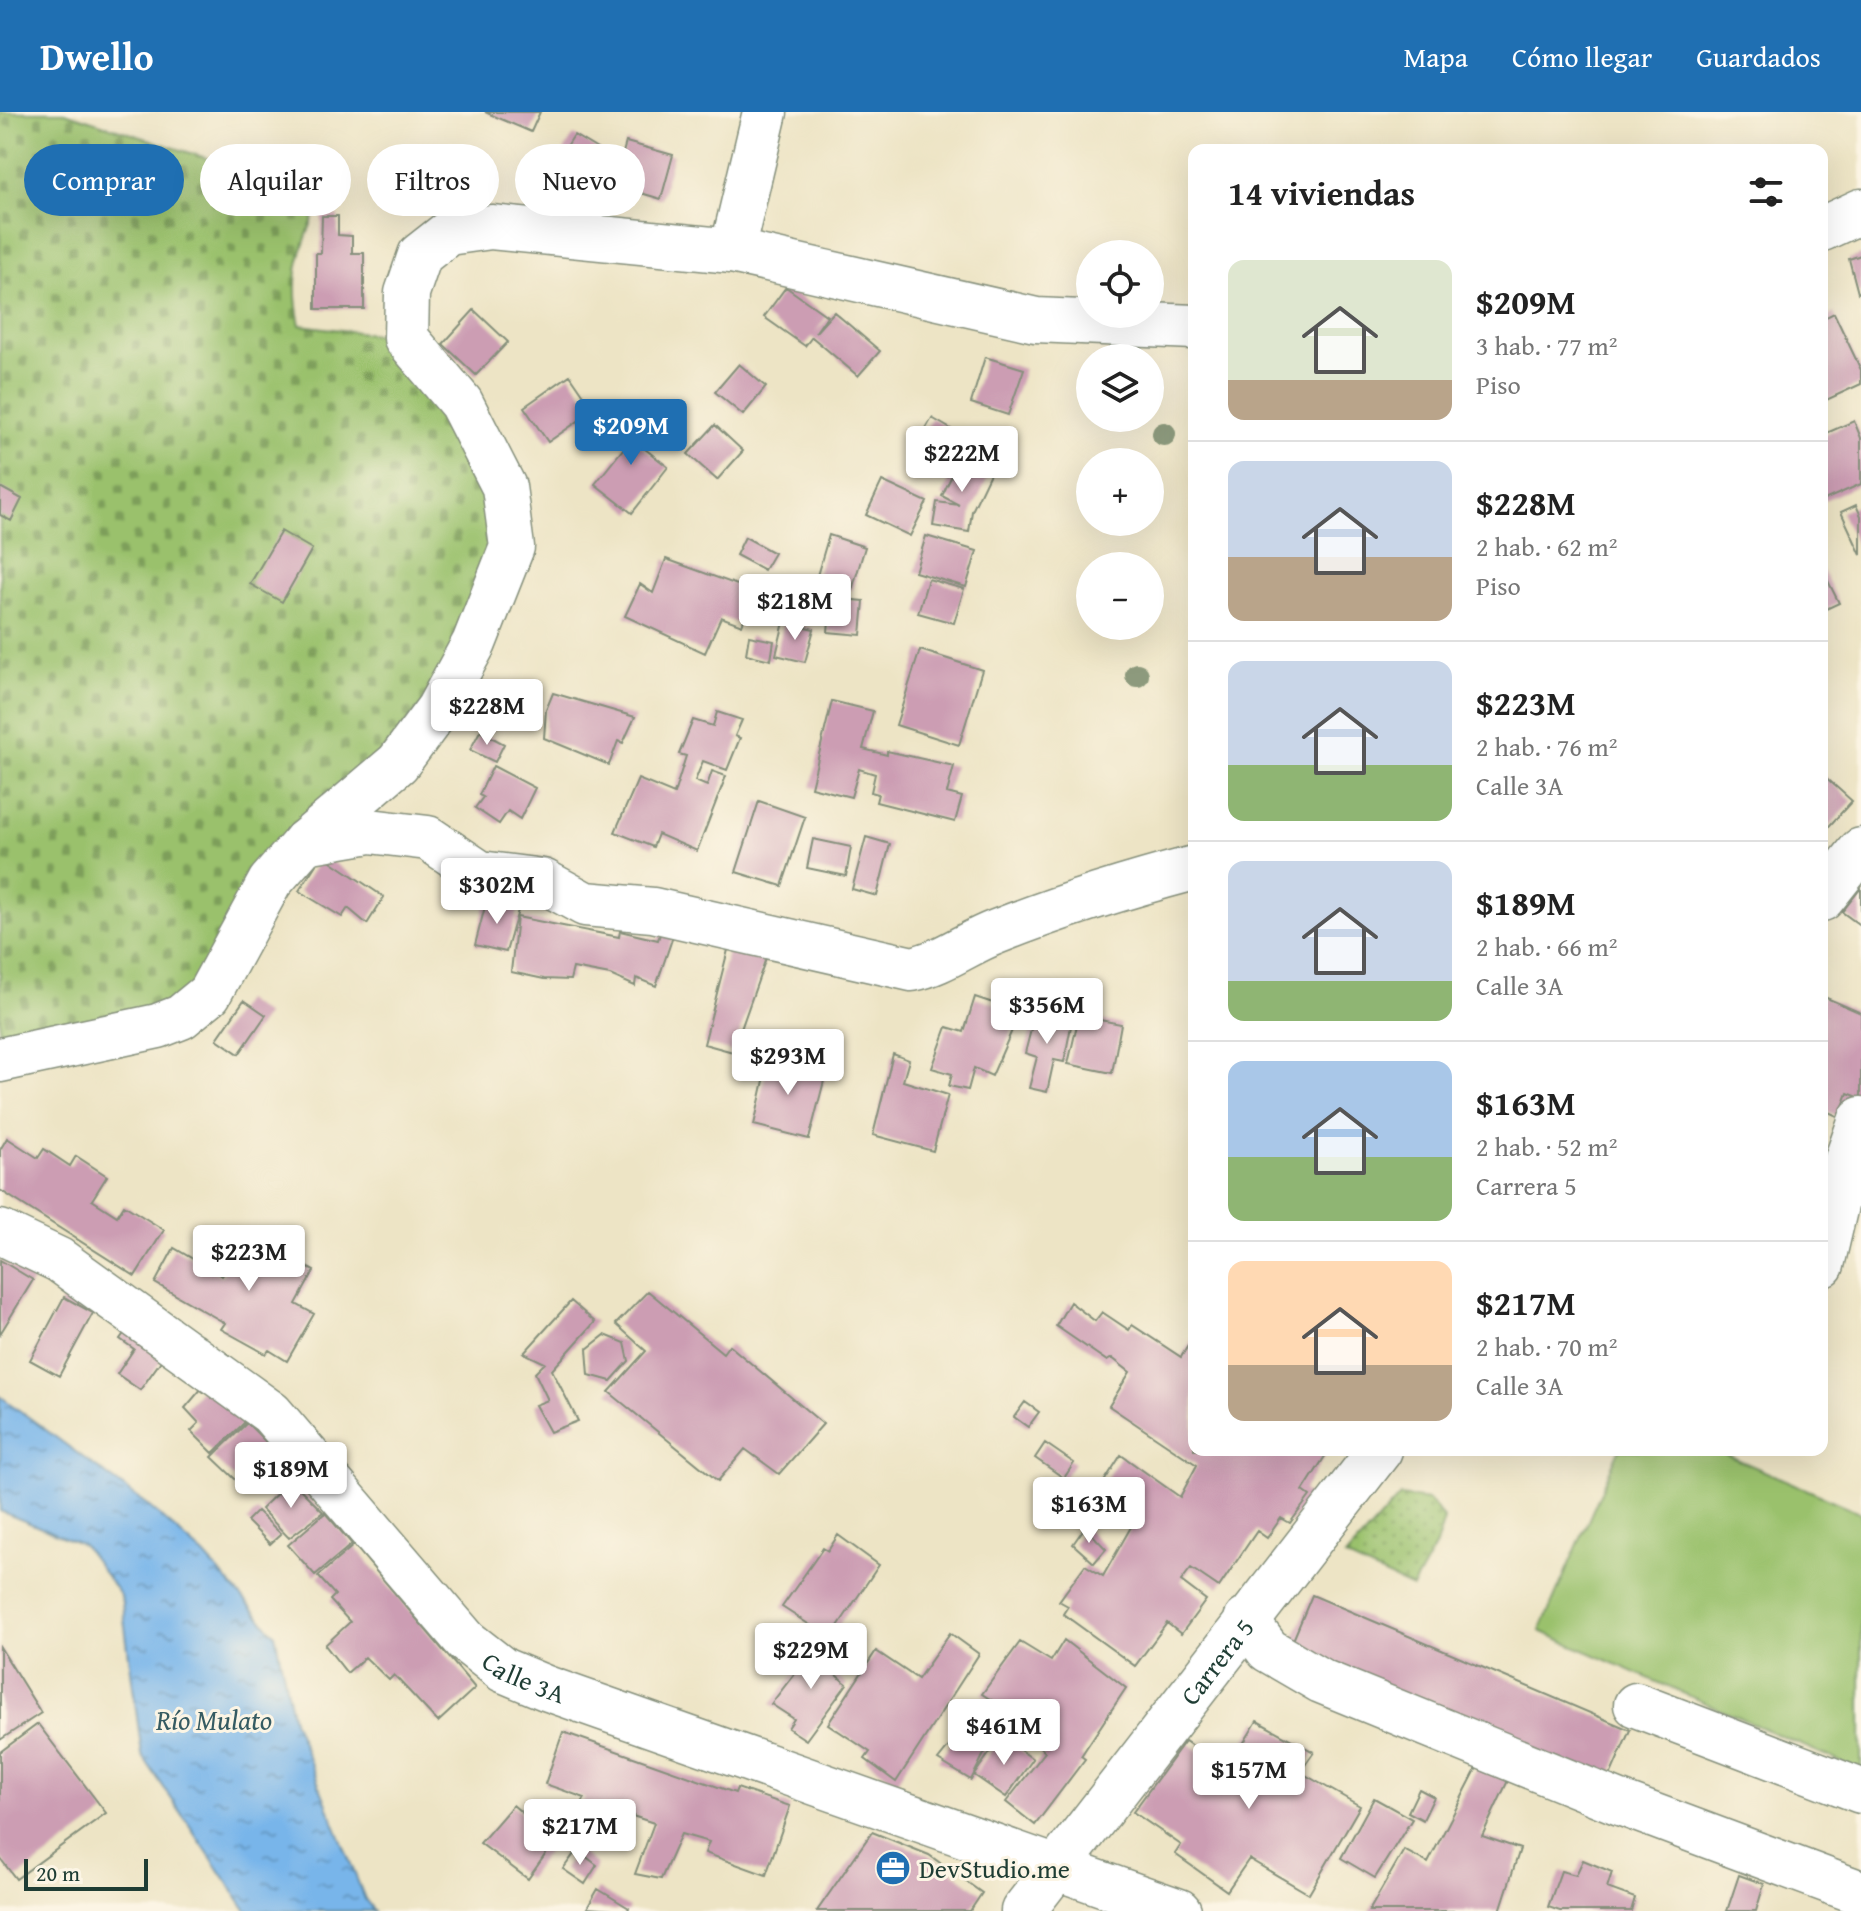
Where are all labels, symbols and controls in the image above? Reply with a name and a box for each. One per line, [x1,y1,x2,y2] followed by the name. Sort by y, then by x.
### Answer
[40,28,154,84] text: Dwello
[1403,36,1468,77] text: Mapa
[1512,36,1652,77] text: Cómo llegar
[1696,36,1821,77] text: Guardados
[24,144,184,216] chip: Comprar
[200,144,351,216] chip: Alquilar
[367,144,499,216] chip: Filtros
[515,144,645,216] chip: Nuevo
[1228,168,1415,217] text: 14 viviendas
[1744,170,1788,214] icon: filters
[1076,240,1164,640] map controls
[1076,240,1164,328] button: locate
[1476,277,1576,326] text: $209M
[1292,292,1388,388] icon: home
[1476,326,1617,365] text: 3 hab. · 77 m²
[1076,344,1164,432] button: layers
[1476,365,1521,404] text: Piso
[575,399,687,467] pin: $209M
[593,405,669,444] text: $209M
[906,426,1018,494] pin: $222M
[924,432,1000,471] text: $222M
[1076,448,1164,536] button: +
[1476,478,1576,527] text: $228M
[1292,493,1388,589] icon: home
[1476,527,1617,566] text: 2 hab. · 62 m²
[1076,552,1164,640] button: −
[1476,566,1521,605] text: Piso
[739,574,851,642] pin: $218M
[757,580,833,619] text: $218M
[1476,678,1576,727] text: $223M
[431,679,543,747] pin: $228M
[449,685,525,724] text: $228M
[1292,693,1388,789] icon: home
[1476,727,1617,766] text: 2 hab. · 76 m²
[1476,766,1563,805] text: Calle 3A
[441,858,553,926] pin: $302M
[459,864,535,903] text: $302M
[1476,878,1576,927] text: $189M
[1292,893,1388,989] icon: home
[1476,927,1617,966] text: 2 hab. · 66 m²
[1476,966,1563,1005] text: Calle 3A
[991,978,1103,1046] pin: $356M
[1009,984,1085,1023] text: $356M
[732,1029,844,1097] pin: $293M
[750,1035,826,1074] text: $293M
[1476,1078,1576,1127] text: $163M
[1292,1093,1388,1189] icon: home
[1476,1127,1617,1166] text: 2 hab. · 52 m²
[1476,1166,1577,1205] text: Carrera 5
[193,1225,305,1293] pin: $223M
[211,1231,287,1270] text: $223M
[1476,1278,1576,1327] text: $217M
[1292,1293,1388,1389] icon: home
[1476,1327,1617,1366] text: 2 hab. · 70 m²
[1476,1366,1563,1405] text: Calle 3A
[235,1442,347,1510] pin: $189M
[253,1448,329,1487] text: $189M
[1033,1477,1145,1545] pin: $163M
[1051,1483,1127,1522] text: $163M
[1170,1609,1263,1713] street label: Carrera 5
[755,1623,867,1691] pin: $229M
[773,1629,849,1668] text: $229M
[474,1641,571,1713] street label: Calle 3A
[155,1699,272,1740] water label: Río Mulato
[948,1699,1060,1767] pin: $461M
[966,1705,1042,1744] text: $461M
[1193,1743,1305,1811] pin: $157M
[1211,1749,1287,1788] text: $157M
[524,1799,636,1867] pin: $217M
[542,1805,618,1844] text: $217M
[874,1849,912,1887] office icon: DevStudio.me
[919,1849,1070,1888] place label: DevStudio.me
[24,1855,148,1891] scale bar
[36,1857,80,1889] text: 20 m

